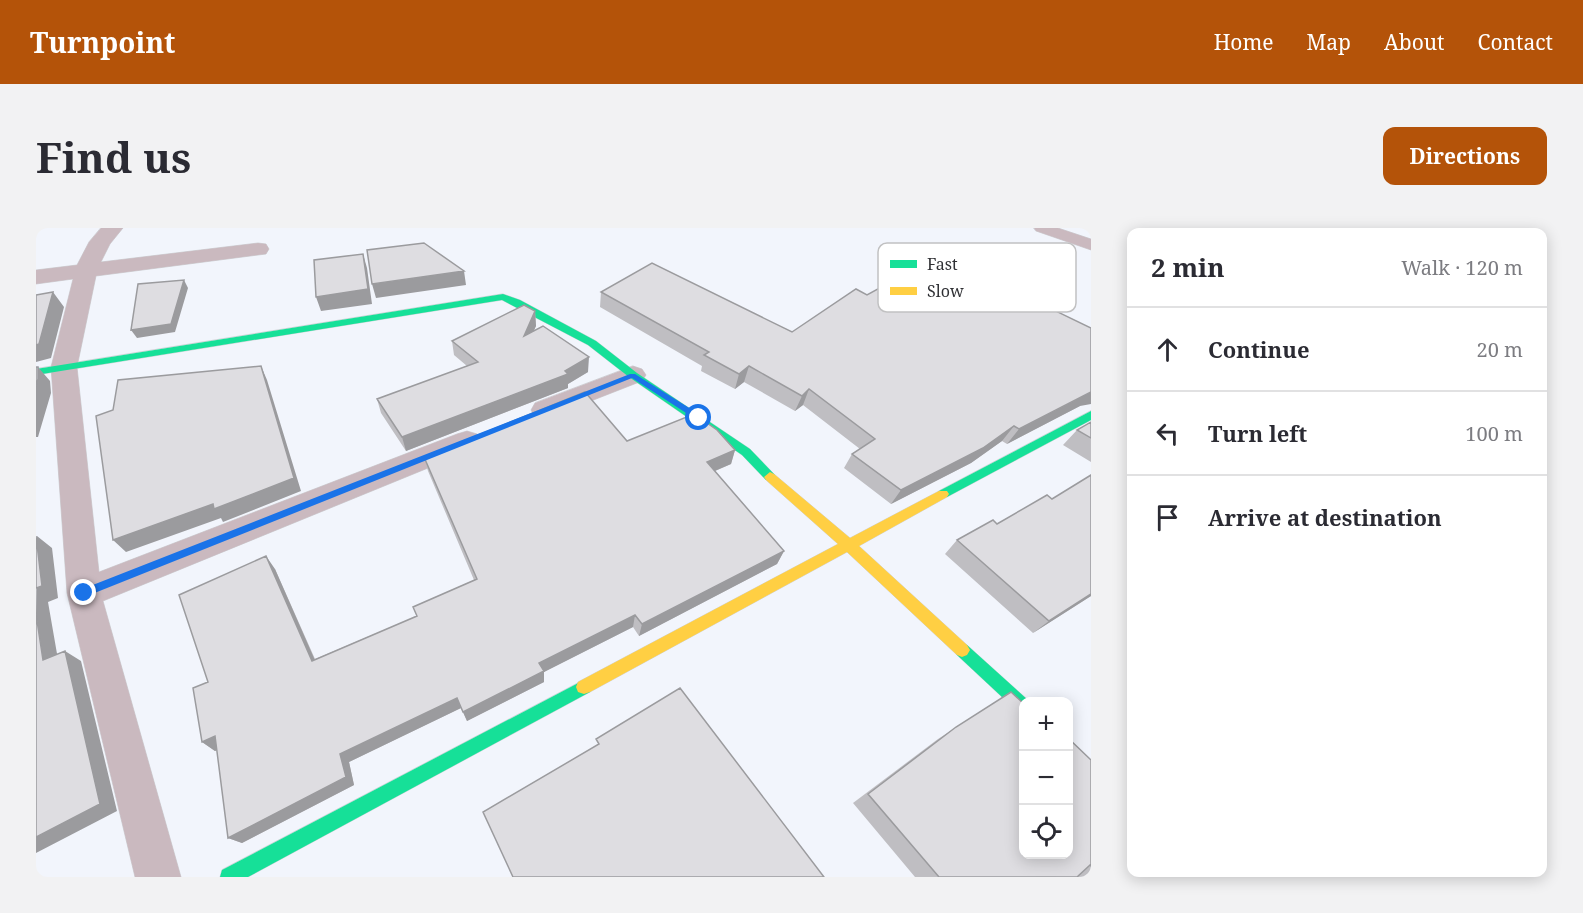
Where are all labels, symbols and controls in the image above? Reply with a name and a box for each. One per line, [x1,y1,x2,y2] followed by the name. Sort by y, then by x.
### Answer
[30,23,175,61] text: Turnpoint
[1214,28,1274,56] text: Home
[1307,28,1351,56] text: Map
[1384,28,1445,56] text: About
[1478,28,1553,56] text: Contact
[1383,127,1547,185] button: Directions
[36,128,191,185] text: Find us
[878,243,1076,312] legend
[1151,249,1225,285] text: 2 min
[927,253,958,275] text: Fast
[1401,254,1523,281] text: Walk · 120 m
[927,280,964,302] text: Slow
[1151,333,1184,366] icon: ahead
[1208,334,1310,364] text: Continue
[1477,336,1523,363] text: 20 m
[685,404,711,430] route start
[1151,417,1184,450] icon: left
[1208,418,1307,448] text: Turn left
[1465,420,1523,447] text: 100 m
[1151,501,1184,534] icon: arrive
[1208,502,1442,532] text: Arrive at destination
[70,579,96,605] route end
[1019,697,1073,859] map controls
[1019,697,1073,751] button: +
[1019,751,1073,805] button: −
[1019,805,1073,859] button: locate

